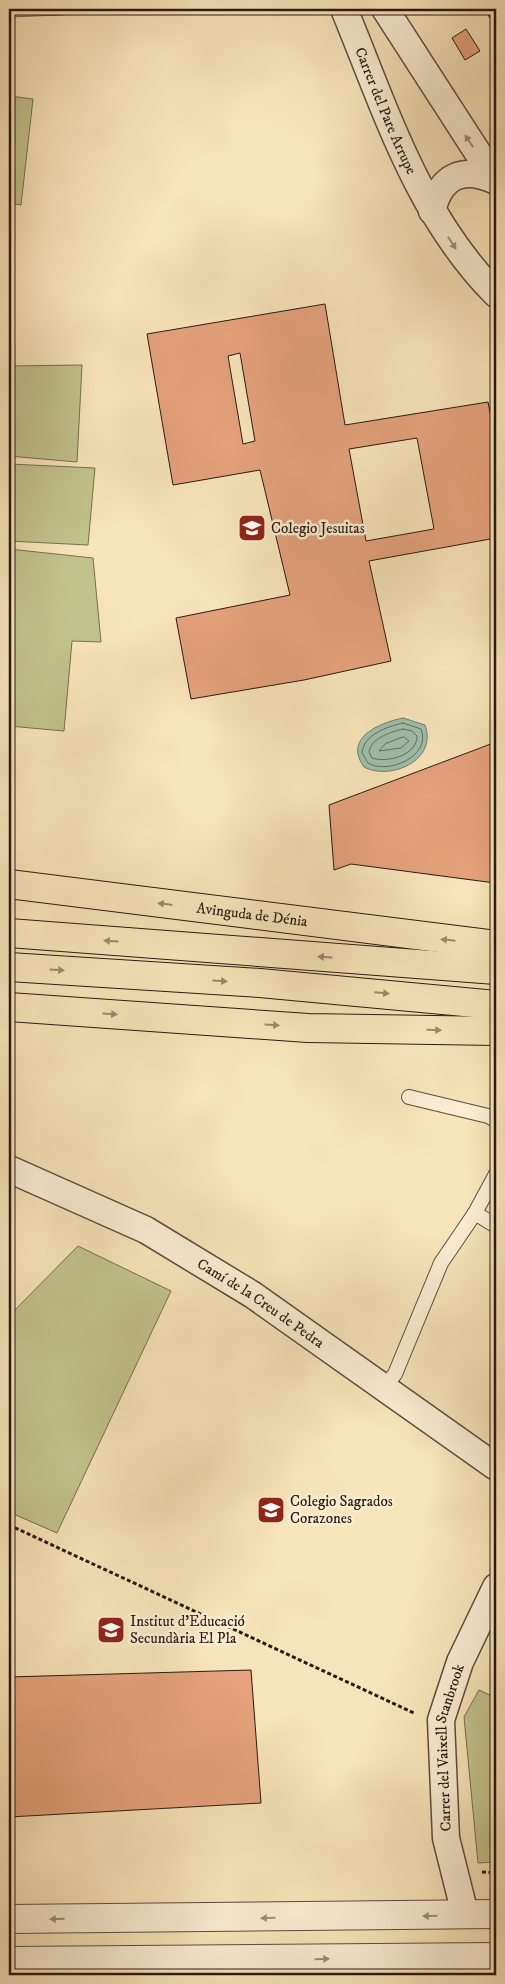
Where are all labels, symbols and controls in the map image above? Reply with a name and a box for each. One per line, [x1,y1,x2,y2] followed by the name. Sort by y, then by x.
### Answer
[350,45,421,178] street label: Carrer del Pare Arrupe
[465,134,474,147] one-way arrow
[447,236,457,250] one-way arrow
[237,513,267,543] school or university icon: Colegio Jesuitas
[271,519,365,538] place label: Colegio Jesuitas
[195,899,309,931] street label: Avinguda de Dénia
[157,900,173,908] one-way arrow
[440,935,456,943] one-way arrow
[103,936,119,944] one-way arrow
[317,952,333,960] one-way arrow
[50,966,66,974] one-way arrow
[212,977,228,985] one-way arrow
[374,989,390,997] one-way arrow
[102,1011,118,1019] one-way arrow
[264,1022,280,1030] one-way arrow
[427,1026,443,1034] one-way arrow
[193,1254,328,1353] street label: Camí de la Creu de Pedra
[290,1492,393,1528] place label: Colegio Sagrados Corazones
[256,1495,286,1525] school or university icon: Colegio Sagrados Corazones
[130,1612,245,1648] place label: Institut d'Educació Secundària El Pla
[96,1615,126,1645] school or university icon: Institut d'Educació Secundària El Pla
[432,1661,469,1832] street label: Carrer del Vaixell Stanbrook
[422,1912,438,1920] one-way arrow
[259,1914,275,1922] one-way arrow
[48,1915,64,1923] one-way arrow
[314,1955,330,1963] one-way arrow

